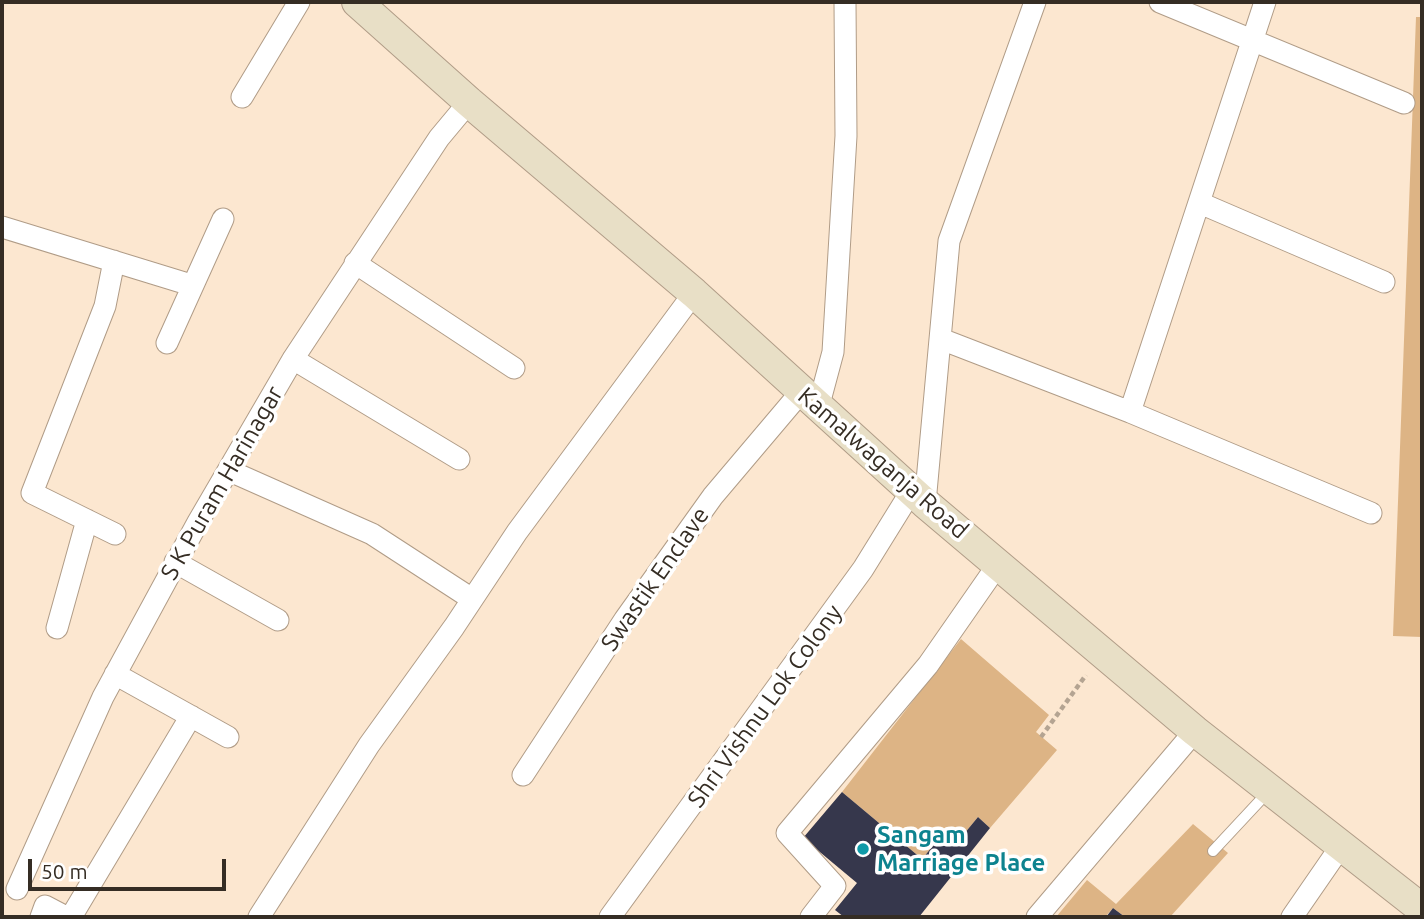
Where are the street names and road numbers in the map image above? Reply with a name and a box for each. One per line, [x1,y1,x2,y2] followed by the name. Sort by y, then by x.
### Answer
[155,381,289,585] street label: S K Puram Harinagar
[792,381,974,545] street label: Kamalwaganja Road
[595,502,715,656] street label: Swastik Enclave
[682,599,848,813] street label: Shri Vishnu Lok Colony

